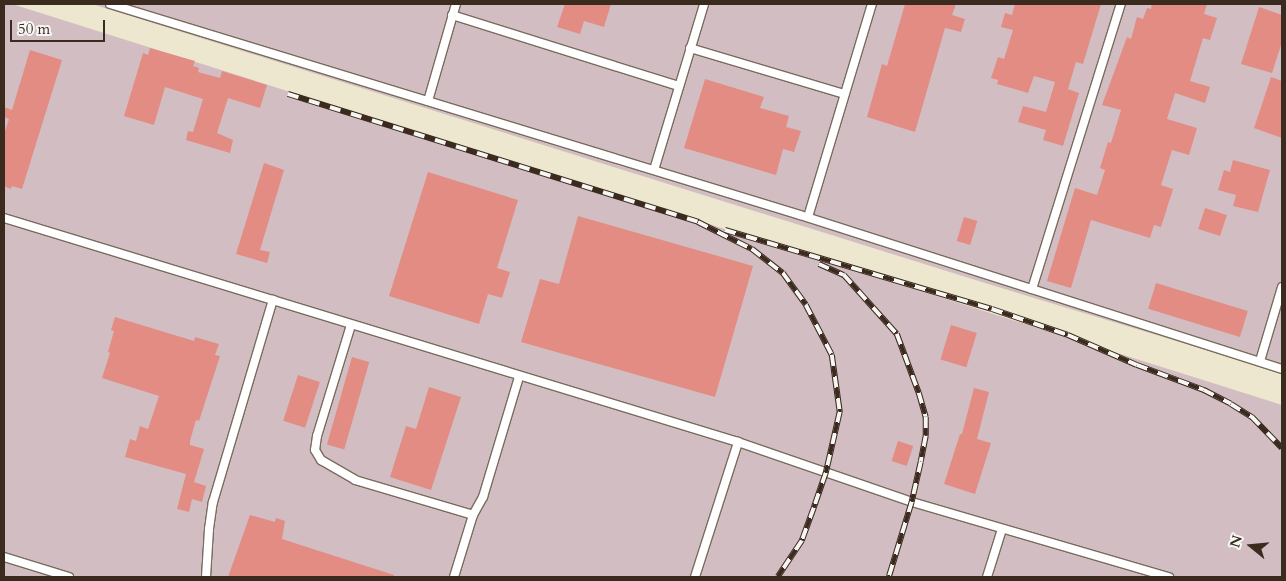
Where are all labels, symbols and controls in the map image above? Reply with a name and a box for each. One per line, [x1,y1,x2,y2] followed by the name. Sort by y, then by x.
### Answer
[12,10,108,42] scale bar
[18,19,50,39] text: 50 m
[1226,521,1276,571] north arrow
[1225,533,1247,550] text: N

